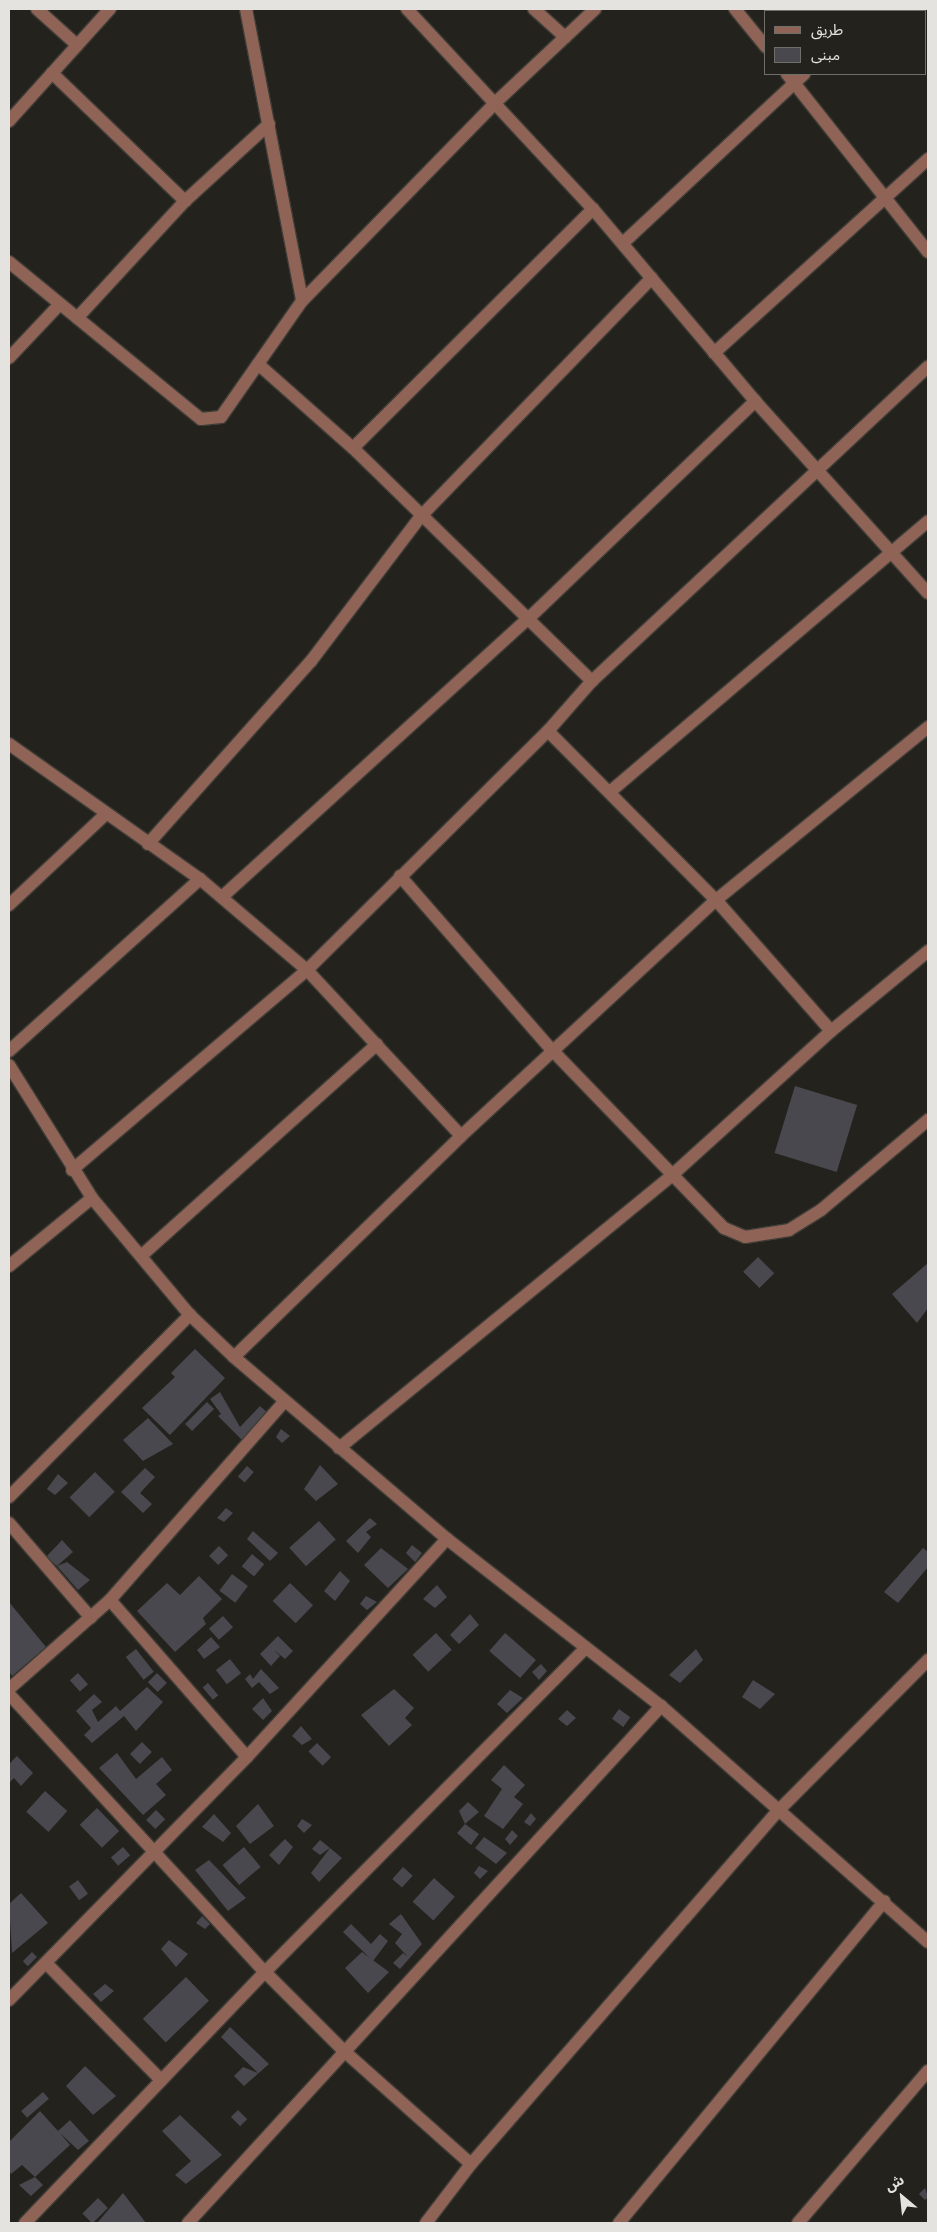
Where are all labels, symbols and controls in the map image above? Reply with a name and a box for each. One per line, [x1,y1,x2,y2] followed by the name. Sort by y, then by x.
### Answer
[764,10,927,75] legend
[811,21,843,39] text: طريق
[811,46,840,64] text: مبنى
[882,2171,907,2195] text: ش
[877,2172,927,2222] north arrow

